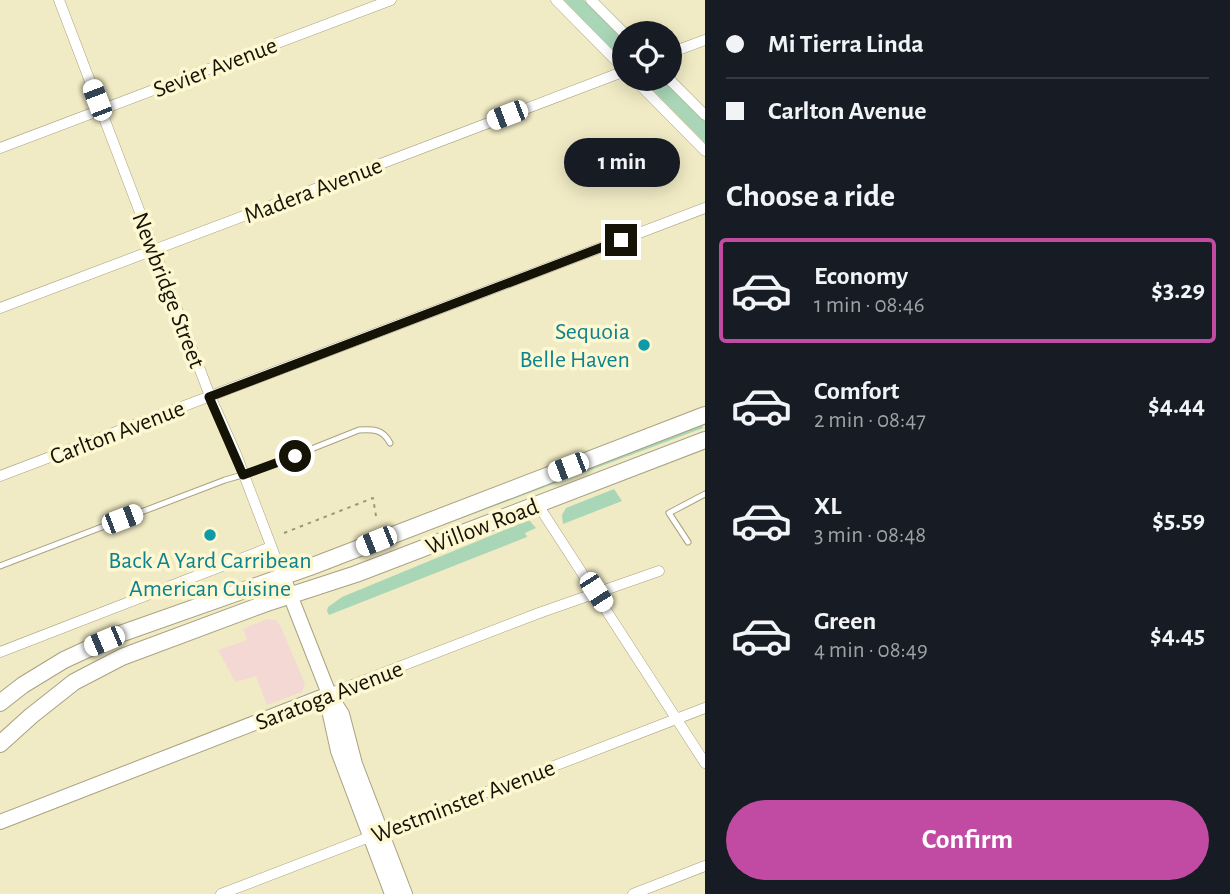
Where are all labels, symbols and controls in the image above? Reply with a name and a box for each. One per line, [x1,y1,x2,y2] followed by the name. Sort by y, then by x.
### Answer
[612,21,682,91] map controls
[612,21,682,91] button: locate
[768,31,924,57] text: Mi Tierra Linda
[150,33,281,103] street label: Sevier Avenue
[80,77,115,123] car
[484,98,531,132] car
[768,98,927,124] text: Carlton Avenue
[563,138,679,188] callout: 1 min
[598,151,646,174] text: 1 min
[241,154,386,228] street label: Madera Avenue
[726,180,895,212] text: Choose a ride
[127,209,209,372] street label: Newbridge Street
[605,224,637,256] route end
[730,259,793,322] icon: car
[814,263,908,289] text: Economy
[1151,277,1205,303] text: $3.29
[814,294,925,317] text: 1 min · 08:46
[519,320,630,372] place label: Sequoia Belle Haven
[636,337,652,353] marker: Sequoia Belle Haven
[730,374,793,437] icon: car
[814,378,899,404] text: Comfort
[1148,392,1205,418] text: $4.44
[47,396,188,470] street label: Carlton Avenue
[814,409,926,432] text: 2 min · 08:47
[279,440,311,472] route start
[545,450,592,484] car
[730,489,793,552] icon: car
[814,493,841,519] text: XL
[423,495,542,559] street label: Willow Road
[99,502,146,536] car
[1152,507,1205,533] text: $5.59
[353,523,400,559] car
[814,524,926,547] text: 3 min · 08:48
[202,527,218,543] marker: Back A Yard Carribean American Cuisine
[108,549,312,601] place label: Back A Yard Carribean American Cuisine
[576,569,617,615] car
[730,604,793,667] icon: car
[814,608,876,634] text: Green
[1150,622,1205,648] text: $4.45
[81,623,128,659] car
[814,639,928,662] text: 4 min · 08:49
[252,657,406,735] street label: Saratoga Avenue
[368,756,558,848] street label: Westminster Avenue
[726,800,1209,880] button: Confirm

